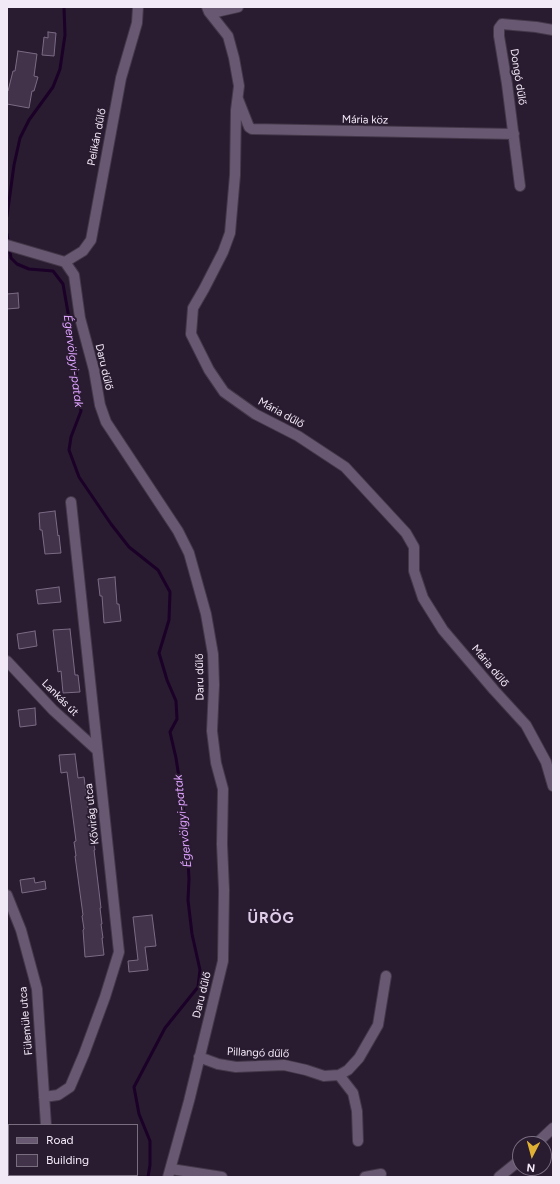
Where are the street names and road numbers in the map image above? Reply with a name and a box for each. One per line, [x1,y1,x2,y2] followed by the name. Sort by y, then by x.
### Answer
[507,48,529,106] street label: Dongó dűlő
[85,107,109,167] street label: Pelikán dűlő
[342,113,388,127] street label: Mária köz
[92,343,116,391] street label: Daru dűlő
[256,395,306,431] street label: Mária dűlő
[469,642,511,690] street label: Mária dűlő
[193,653,207,701] street label: Daru dűlő
[39,677,81,719] street label: Lankás út
[82,783,102,845] street label: Kővirág utca
[190,971,214,1019] street label: Daru dűlő
[16,986,36,1056] street label: Fülemüle utca
[227,1045,289,1061] street label: Pillangó dűlő

